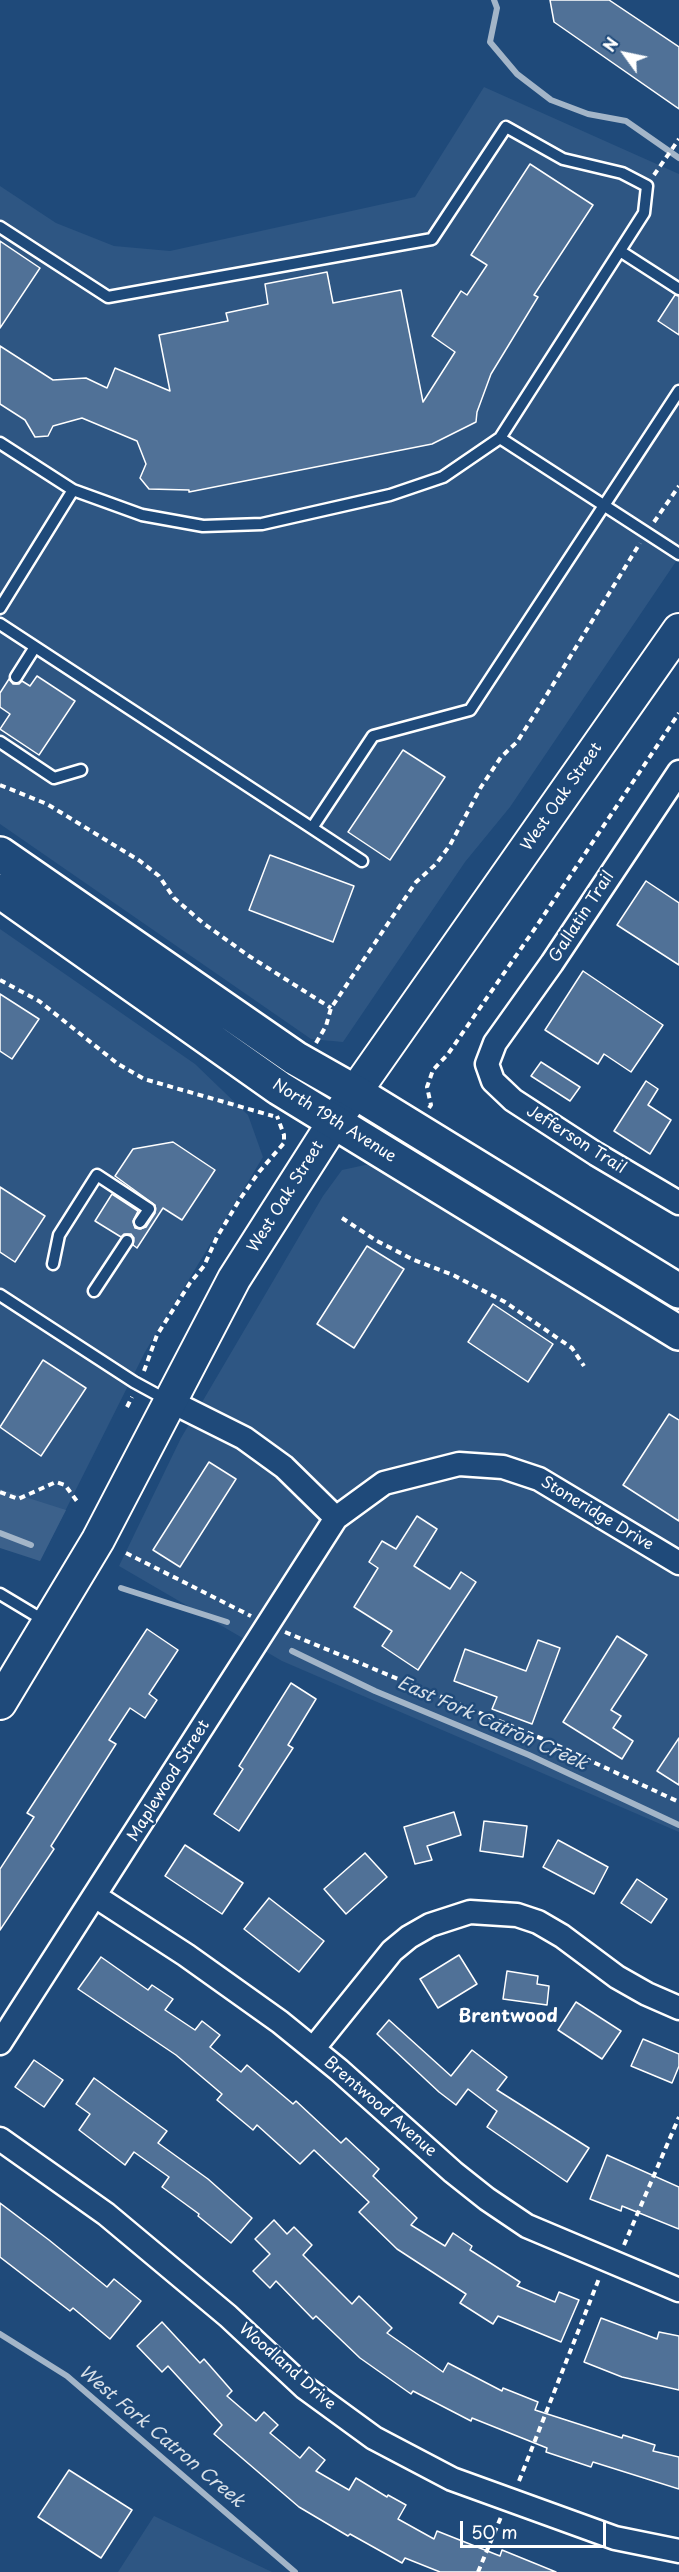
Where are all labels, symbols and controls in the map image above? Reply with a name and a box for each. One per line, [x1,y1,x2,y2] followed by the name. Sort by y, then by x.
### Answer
[595,24,655,84] north arrow
[596,32,623,56] text: N
[517,739,607,855] street label: West Oak Street
[545,868,619,966] street label: Gallatin Trail
[269,1075,399,1167] street label: North 19th Avenue
[523,1102,629,1178] street label: Jefferson Trail
[244,1138,328,1256] street label: West Oak Street
[537,1473,657,1555] street label: Stoneridge Drive
[394,1672,590,1776] water label: East Fork Catron Creek
[124,1717,214,1845] street label: Maplewood Street
[458,2006,558,2028] district label: Brentwood
[320,2053,440,2161] street label: Brentwood Avenue
[235,2320,339,2414] street label: Woodland Drive
[74,2361,248,2513] water label: West Fork Catron Creek
[463,2509,608,2547] scale bar
[471,2518,518,2545] text: 50 m

